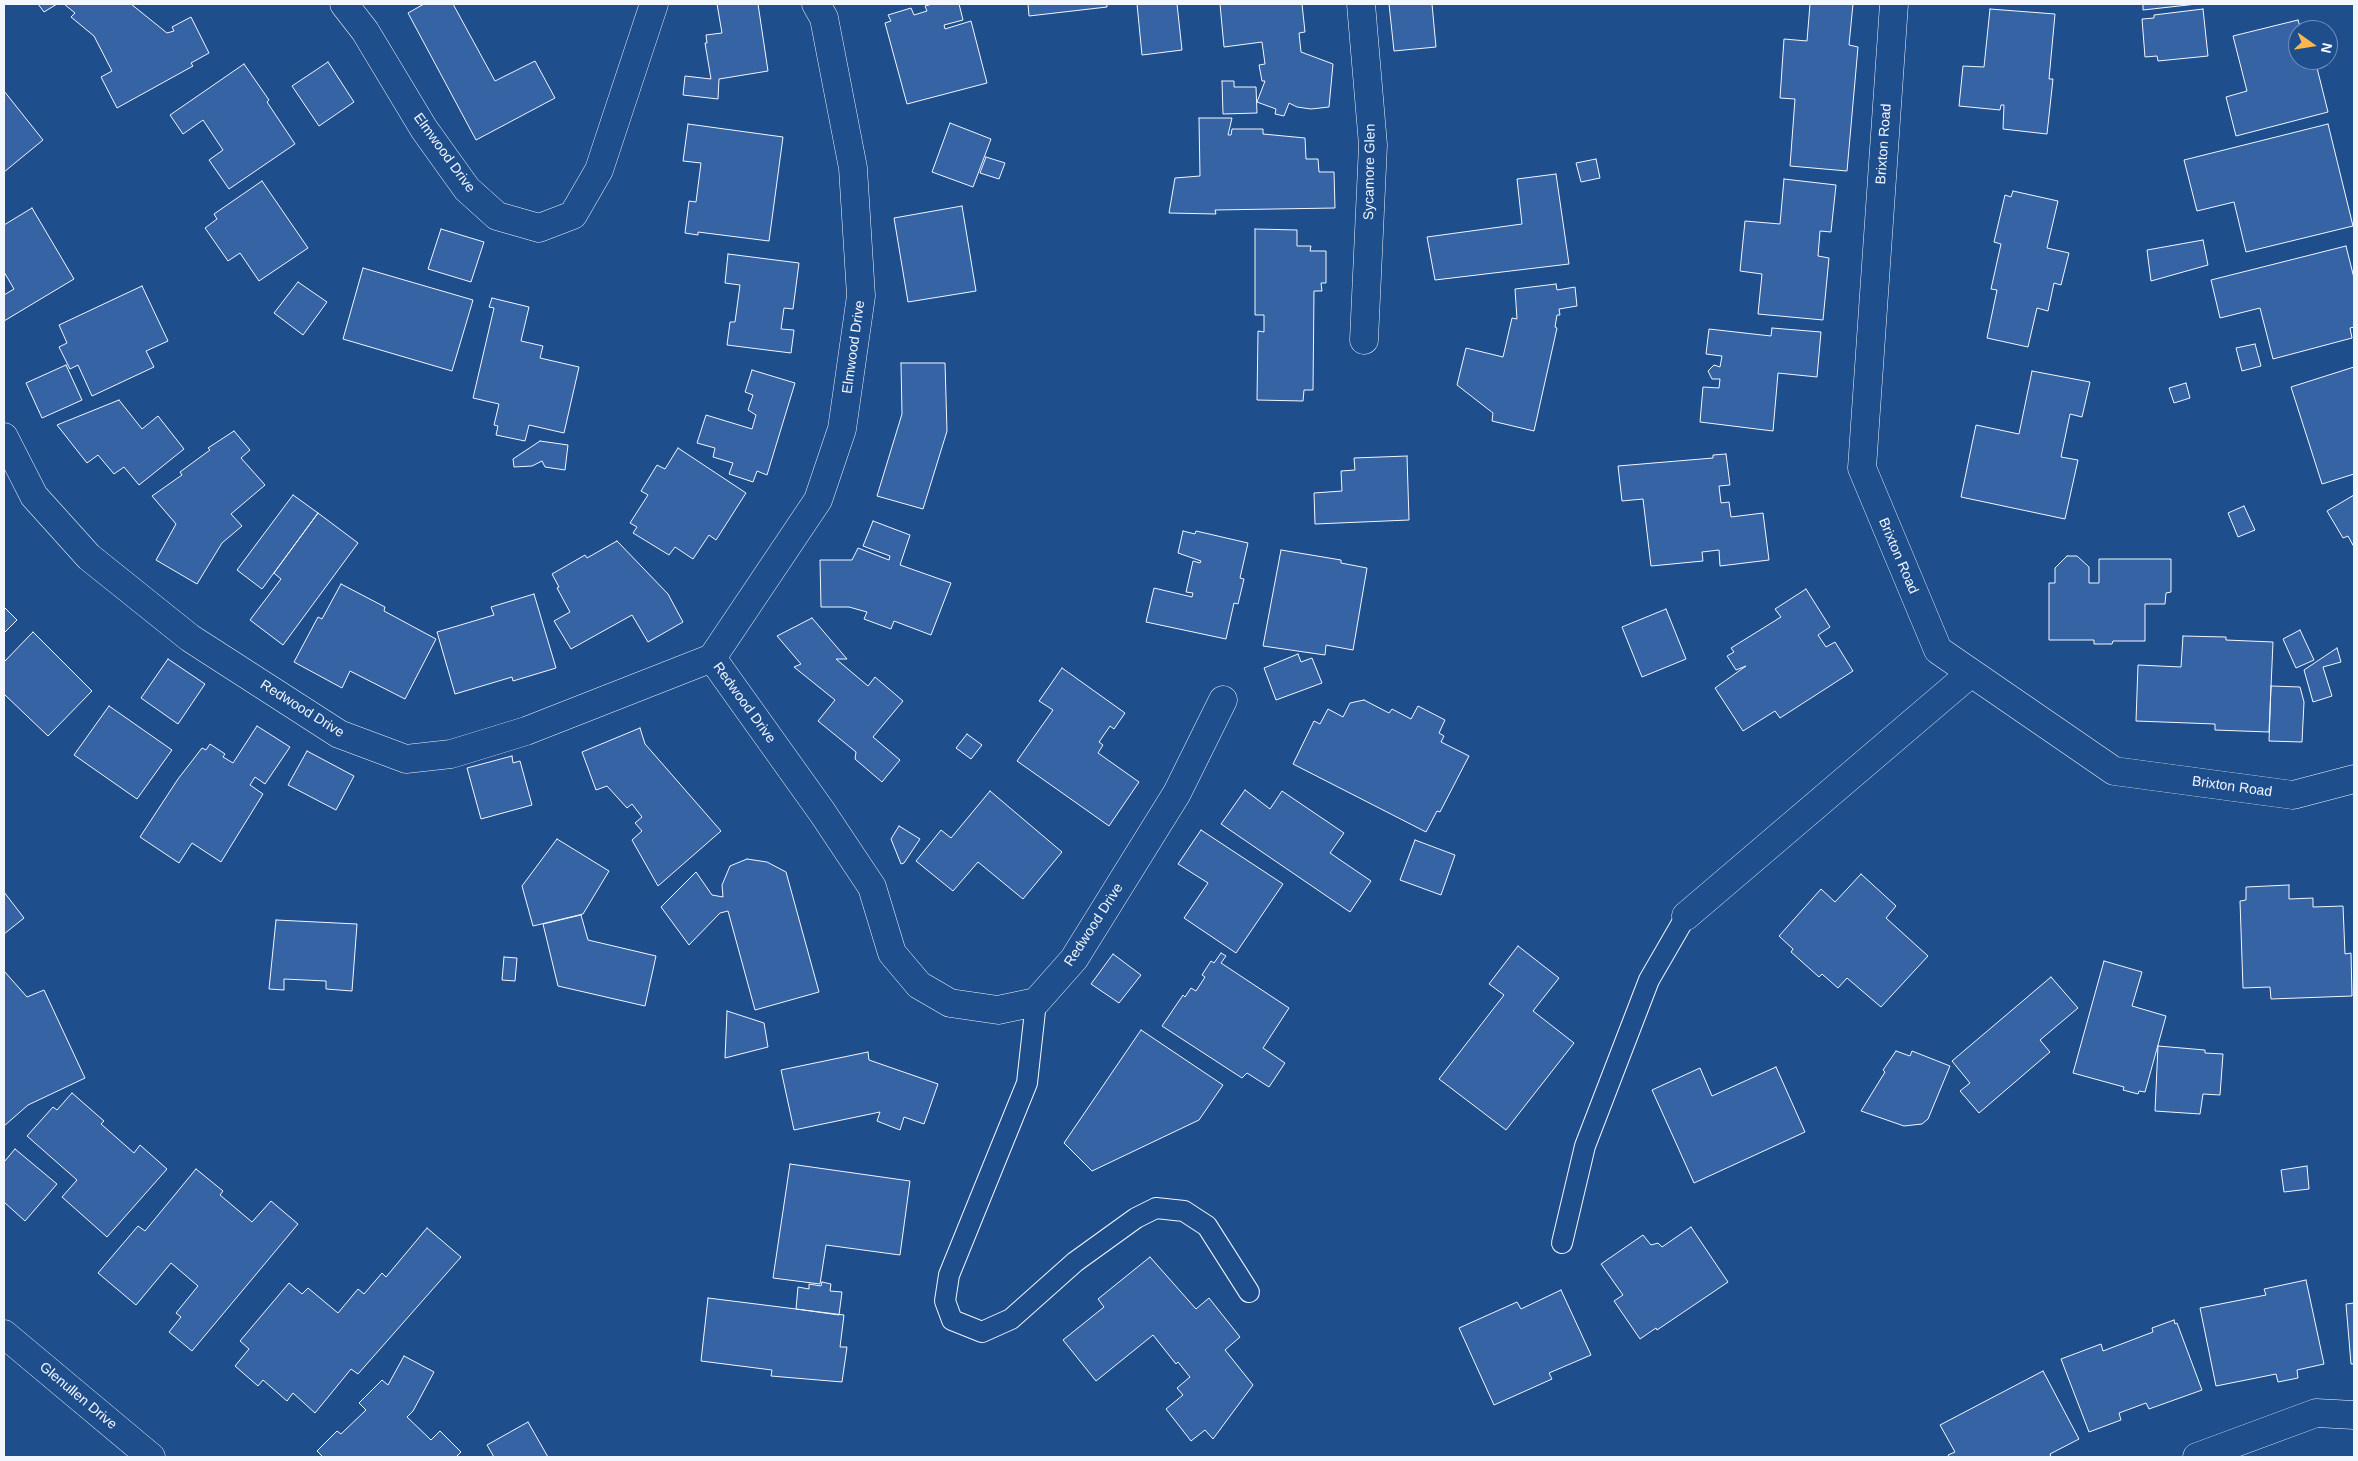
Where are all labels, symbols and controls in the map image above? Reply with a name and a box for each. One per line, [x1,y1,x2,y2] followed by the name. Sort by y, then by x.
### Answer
[2288,20,2338,70] north arrow
[2318,41,2336,55] text: N
[1873,103,1895,185] street label: Brixton Road
[410,110,478,196] street label: Elmwood Drive
[1361,124,1379,220] street label: Sycamore Glen
[839,299,869,395] street label: Elmwood Drive
[1874,515,1922,597] street label: Brixton Road
[709,659,779,747] street label: Redwood Drive
[257,677,347,741] street label: Redwood Drive
[2191,773,2273,801] street label: Brixton Road
[1061,880,1127,970] street label: Redwood Drive
[36,1359,120,1433] street label: Glenullen Drive

